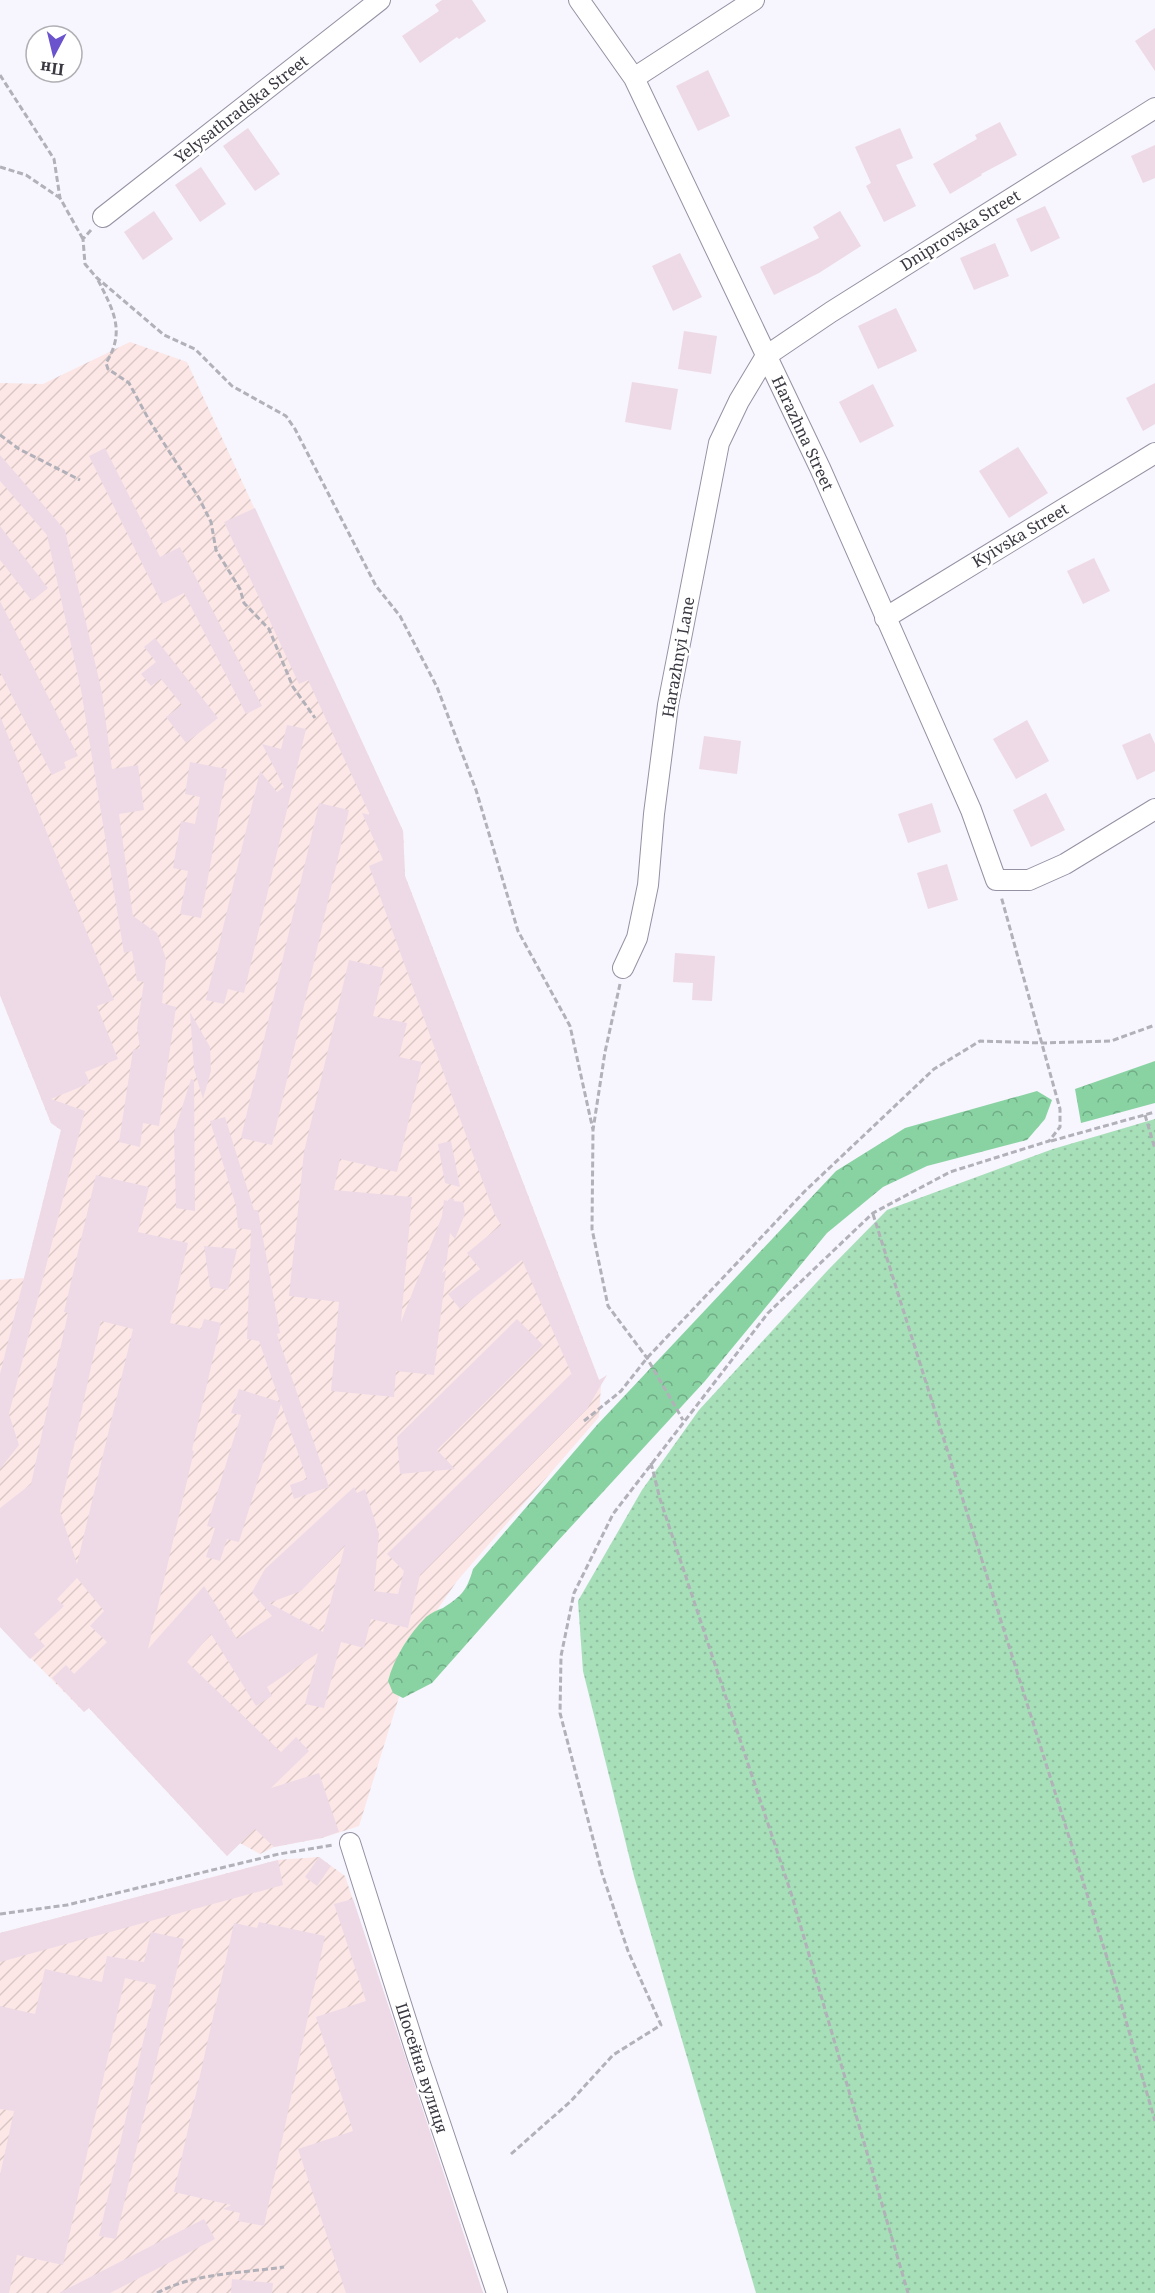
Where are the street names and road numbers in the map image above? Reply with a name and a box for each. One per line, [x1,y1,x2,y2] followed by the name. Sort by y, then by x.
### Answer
[169,50,313,169] street label: Yelysathradska Street
[896,184,1024,276] street label: Dniprovska Street
[767,372,839,494] street label: Harazhna Street
[968,497,1072,572] street label: Kyivska Street
[657,595,699,719] street label: Harazhnyi Lane
[391,2000,453,2136] street label: Шосейна вулиця

